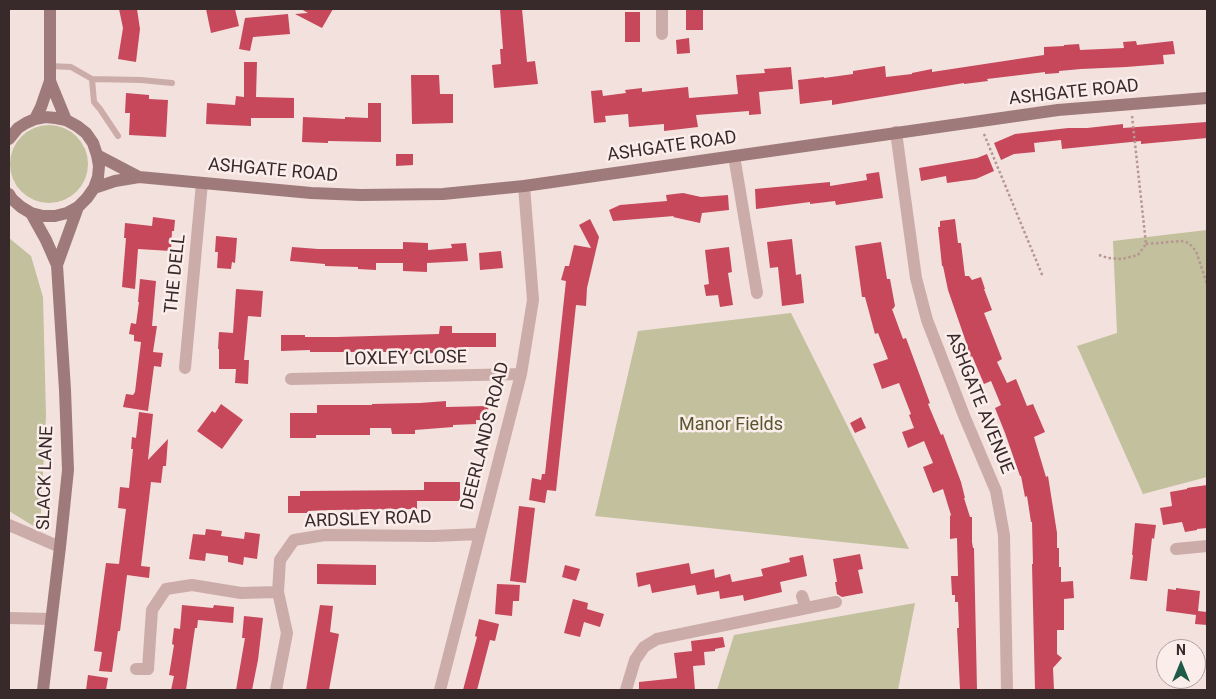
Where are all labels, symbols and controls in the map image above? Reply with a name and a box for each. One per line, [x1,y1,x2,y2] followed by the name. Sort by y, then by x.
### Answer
[1008,75,1140,111] street label: ASHGATE ROAD
[606,127,738,167] street label: ASHGATE ROAD
[207,155,339,187] street label: ASHGATE ROAD
[161,233,191,315] street label: THE DELL
[941,329,1017,477] street label: ASHGATE AVENUE
[345,347,467,371] street label: LOXLEY CLOSE
[457,360,515,512] street label: DEERLANDS ROAD
[679,414,783,436] park label: Manor Fields
[33,425,59,531] street label: SLACK LANE
[304,507,432,533] street label: ARDSLEY ROAD
[1156,639,1206,689] north arrow
[1176,642,1186,658] text: N

